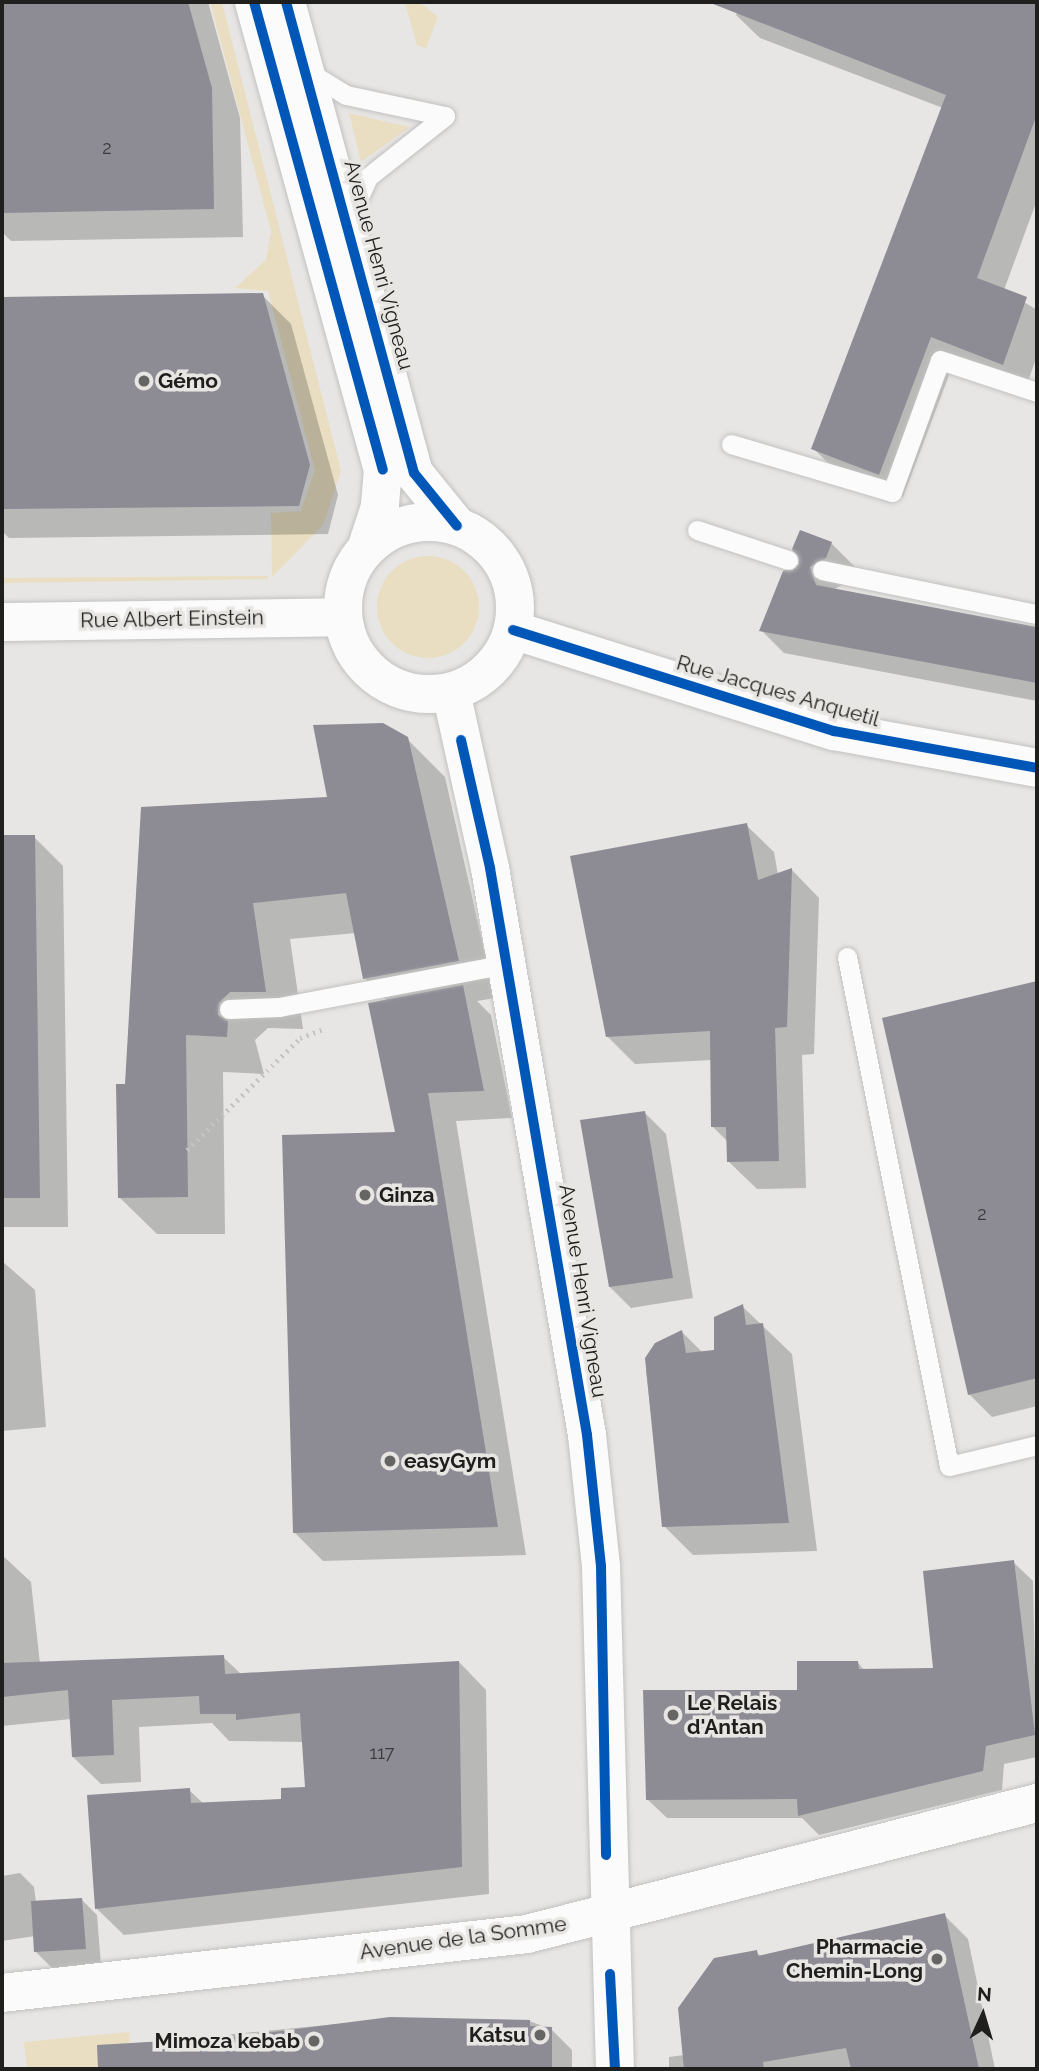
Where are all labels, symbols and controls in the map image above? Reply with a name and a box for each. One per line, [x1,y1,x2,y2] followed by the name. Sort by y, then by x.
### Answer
[102,137,112,159] house number: 2
[339,157,419,373] street label: Avenue Henri Vigneau
[158,368,218,394] place label: Gémo
[136,373,152,389] marker: Gémo
[80,605,264,633] street label: Rue Albert Einstein
[673,650,883,732] street label: Rue Jacques Anquetil
[379,1182,435,1208] place label: Ginza
[554,1182,612,1400] street label: Avenue Henri Vigneau
[357,1187,373,1203] marker: Ginza
[977,1203,987,1225] house number: 2
[404,1448,496,1474] place label: easyGym
[382,1453,398,1469] marker: easyGym
[687,1690,777,1740] place label: Le Relais d'Antan
[665,1707,681,1723] marker: Le Relais d'Antan
[370,1742,394,1764] house number: 117
[358,1911,568,1965] street label: Avenue de la Somme
[786,1934,923,1984] place label: Pharmacie Chemin-Long
[929,1951,945,1967] marker: Pharmacie Chemin-Long
[948,1980,1018,2050] north arrow
[976,1983,992,2006] text: N
[469,2022,526,2048] place label: Katsu
[532,2027,548,2043] marker: Katsu
[155,2028,300,2054] place label: Mimoza kebab
[306,2033,322,2049] marker: Mimoza kebab

